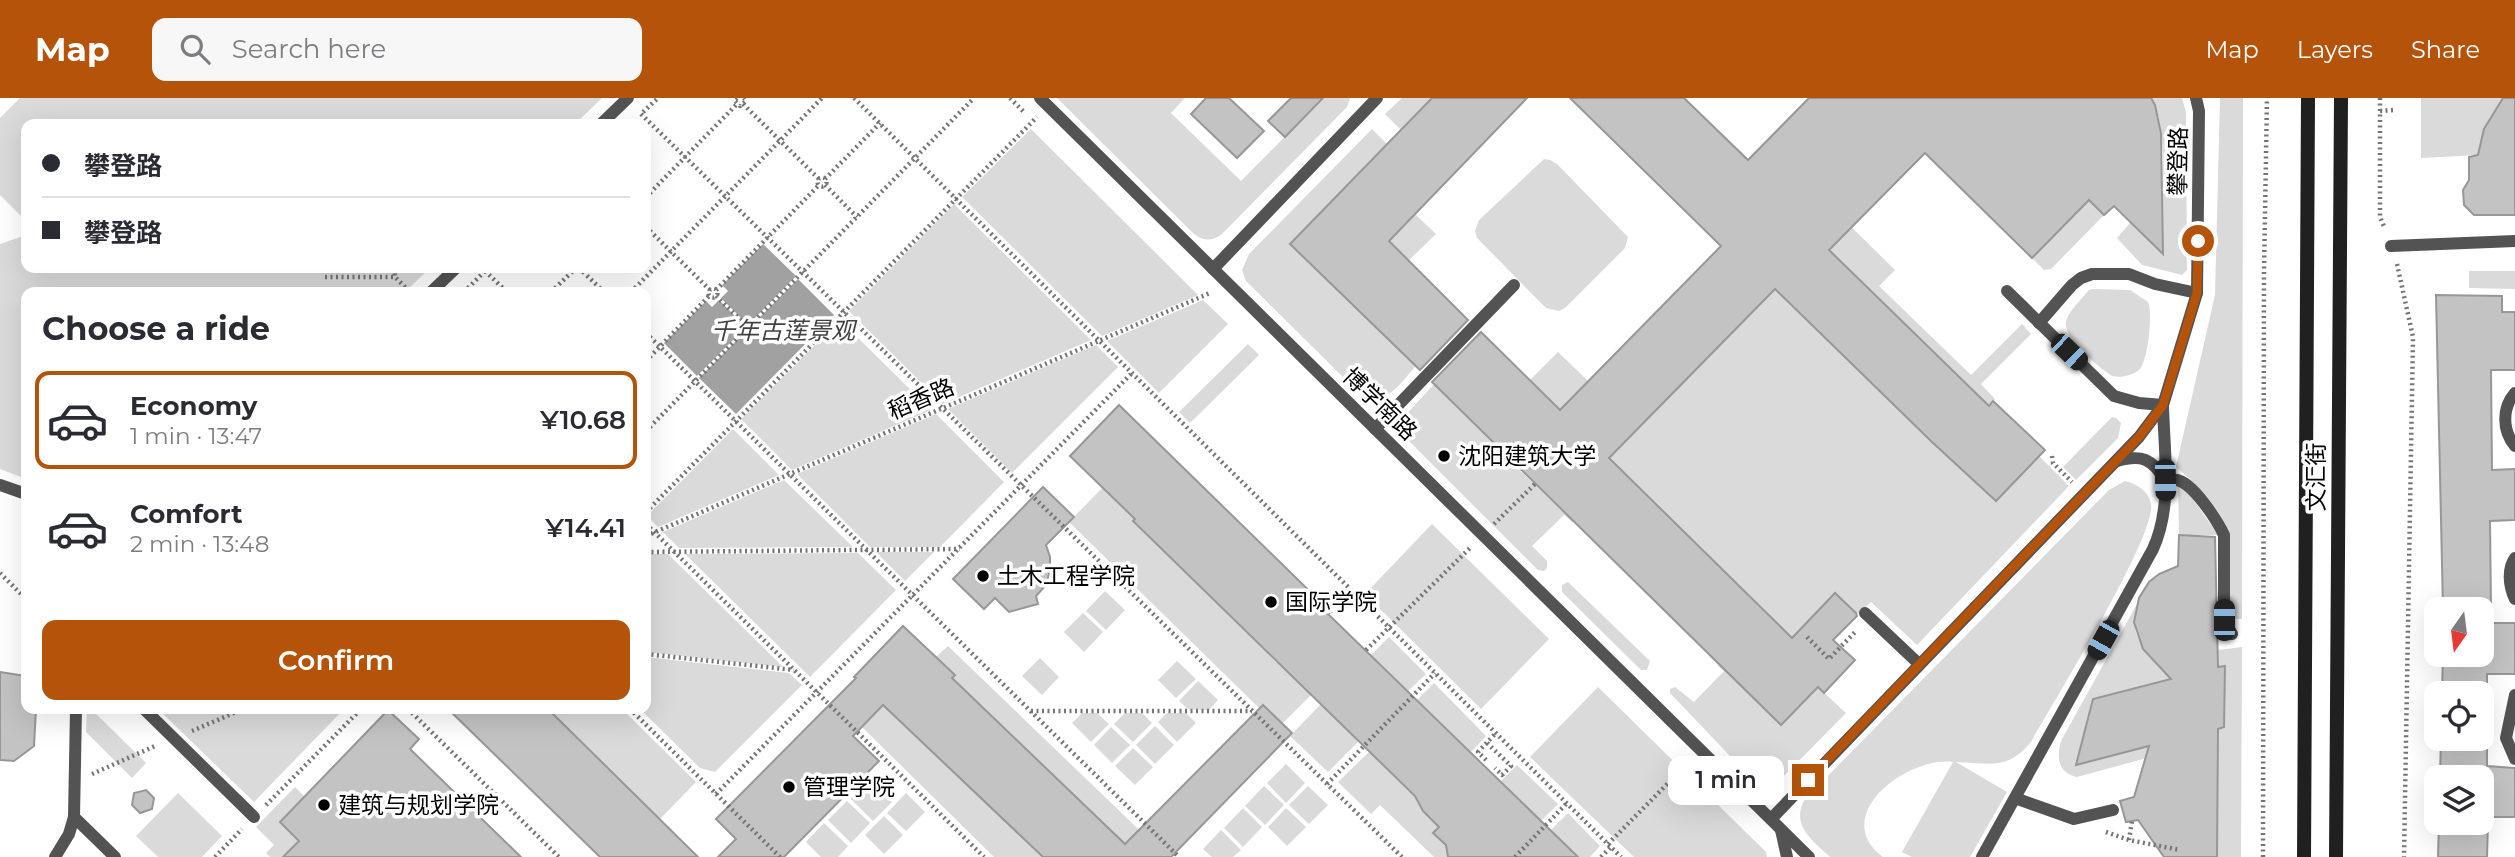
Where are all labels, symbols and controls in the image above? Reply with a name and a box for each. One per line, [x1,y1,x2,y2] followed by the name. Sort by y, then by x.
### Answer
[152,18,642,81] search box
[35,29,110,69] text: Map
[176,30,214,68] icon: search
[232,33,386,65] text: Search here
[2205,35,2259,64] text: Map
[2297,35,2373,64] text: Layers
[2411,35,2480,64] text: Share
[2163,126,2193,196] street label: 攀登路
[84,150,162,182] text: 攀登路
[84,217,162,249] text: 攀登路
[2182,225,2214,257] route start
[42,309,270,348] text: Choose a ride
[711,316,858,345] water label: 千年古莲景观
[2047,330,2092,374] car
[1337,362,1423,446] street label: 博学南路
[884,373,958,425] street label: 稻香路
[46,389,109,452] icon: car
[130,390,257,422] text: Economy
[540,404,626,436] text: ¥10.68
[130,422,262,450] text: 1 min · 13:47
[1458,442,1596,470] place label: 沈阳建筑大学
[2302,443,2330,512] street label: 文汇街
[1436,448,1452,464] marker: 沈阳建筑大学
[2155,459,2176,501] car
[46,497,109,560] icon: car
[130,498,242,530] text: Comfort
[545,512,626,544] text: ¥14.41
[130,530,269,558] text: 2 min · 13:48
[997,562,1135,590] place label: 土木工程学院
[975,568,991,584] marker: 土木工程学院
[1285,588,1377,616] place label: 国际学院
[1263,594,1279,610] marker: 国际学院
[2424,597,2494,667] north arrow
[2424,597,2494,835] map controls
[2214,599,2235,641] car
[2084,617,2123,663] car
[42,620,630,700] button: Confirm
[2424,681,2494,751] button: locate
[1668,756,1784,804] callout: 1 min
[1792,764,1824,796] route end
[2424,765,2494,835] button: layers
[1695,766,1757,794] text: 1 min
[803,773,895,801] place label: 管理学院
[781,779,797,795] marker: 管理学院
[338,791,499,819] place label: 建筑与规划学院
[316,797,332,813] marker: 建筑与规划学院

